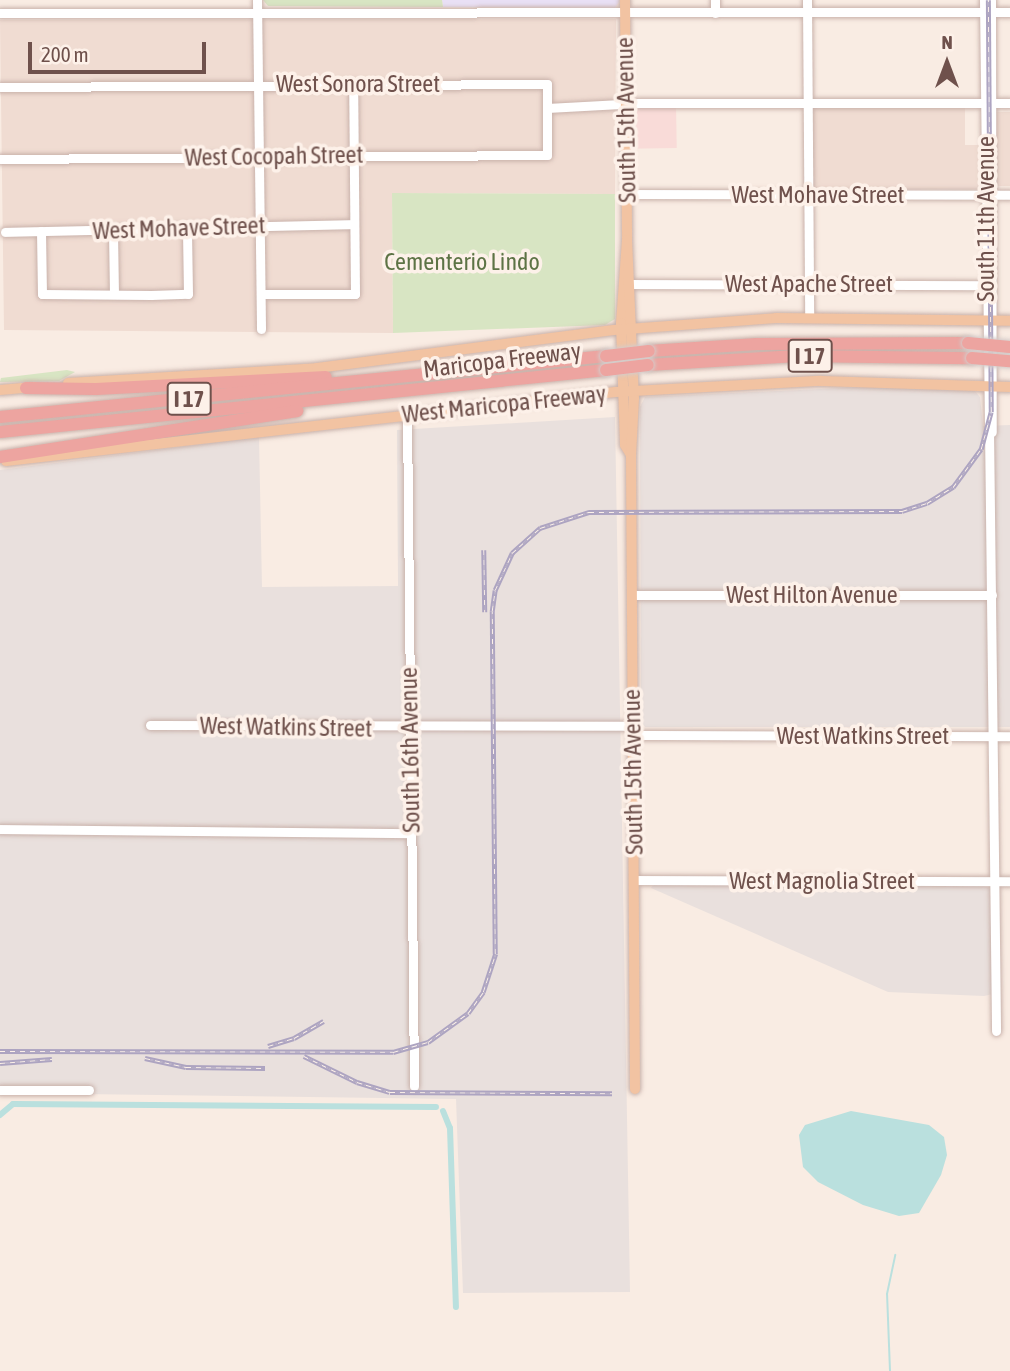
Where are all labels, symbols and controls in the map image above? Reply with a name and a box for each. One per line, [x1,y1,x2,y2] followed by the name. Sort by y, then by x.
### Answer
[32,28,210,72] scale bar
[912,28,982,98] north arrow
[941,31,953,53] text: N
[610,37,642,203] street label: South 15th Avenue
[41,42,89,66] text: 200 m
[276,70,440,98] street label: West Sonora Street
[972,136,1000,302] street label: South 11th Avenue
[184,140,364,172] street label: West Cocopah Street
[732,181,904,209] street label: West Mohave Street
[92,211,266,245] street label: West Mohave Street
[384,248,540,276] park label: Cementerio Lindo
[725,270,893,298] street label: West Apache Street
[422,336,582,384] street label: Maricopa Freeway
[787,336,833,376] road number: I 17
[401,379,607,429] street label: West Maricopa Freeway
[166,380,212,418] road number: I 17
[726,581,898,609] street label: West Hilton Avenue
[394,667,426,833] street label: South 16th Avenue
[617,689,649,855] street label: South 15th Avenue
[200,711,372,743] street label: West Watkins Street
[777,722,949,750] street label: West Watkins Street
[729,867,915,895] street label: West Magnolia Street

